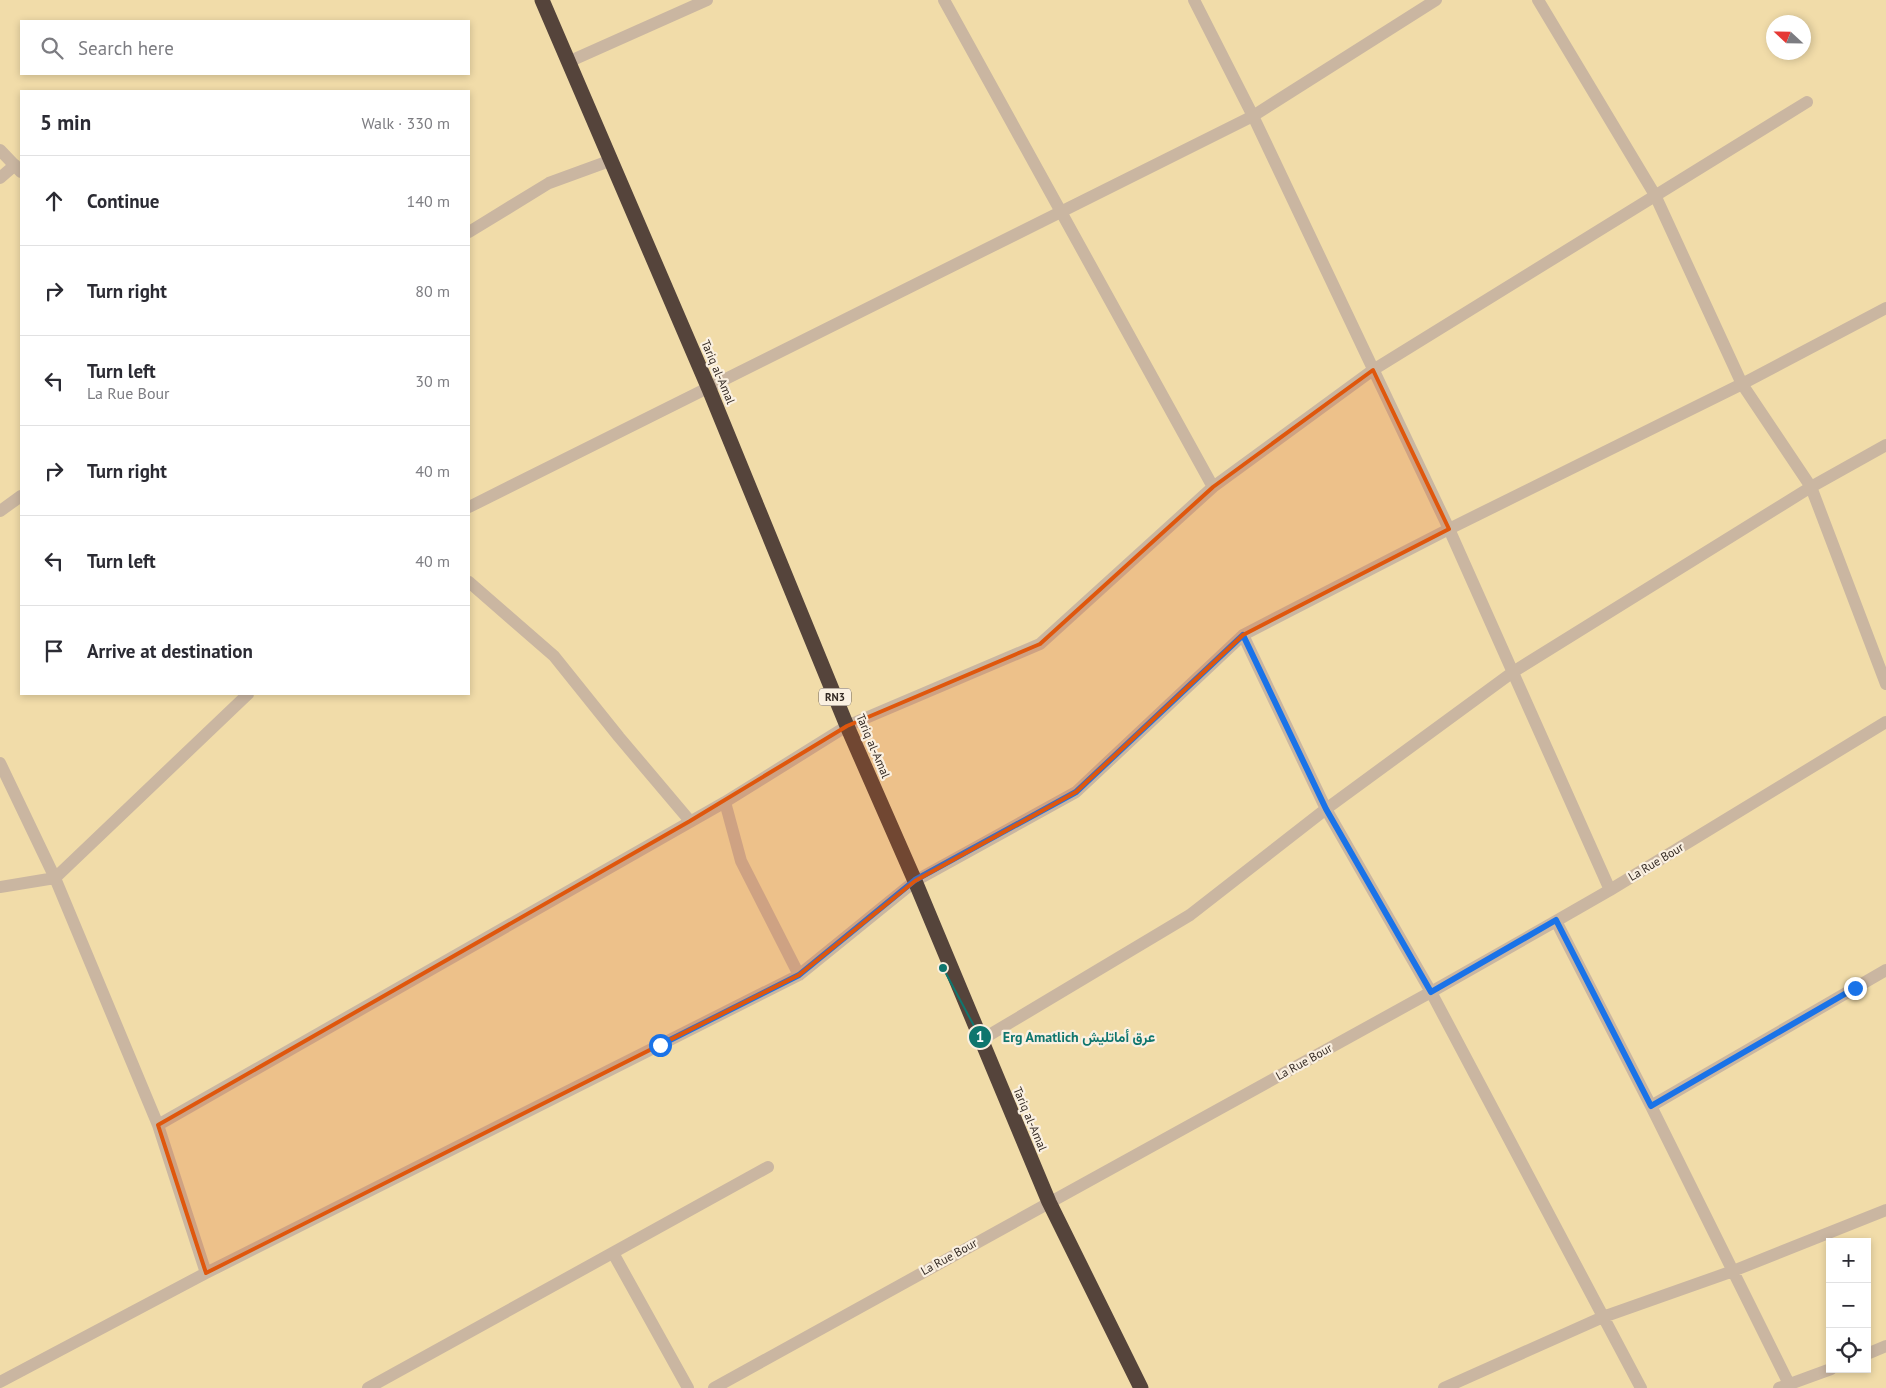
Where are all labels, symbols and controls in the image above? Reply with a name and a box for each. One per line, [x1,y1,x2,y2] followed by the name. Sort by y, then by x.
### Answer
[1766,15,1811,60] north arrow
[20,20,470,75] search box
[38,34,66,62] icon: search
[78,36,174,60] text: Search here
[40,109,91,136] text: 5 min
[361,113,450,133] text: Walk · 330 m
[40,187,68,215] icon: ahead
[87,189,159,213] text: Continue
[407,191,450,211] text: 140 m
[40,277,68,305] icon: right
[87,279,167,303] text: Turn right
[415,281,450,301] text: 80 m
[698,337,739,407] street label: Tariq al-Amal
[87,359,156,383] text: Turn left
[40,367,68,395] icon: left
[415,371,450,391] text: 30 m
[87,383,170,403] text: La Rue Bour
[40,457,68,485] icon: right
[87,459,167,483] text: Turn right
[415,461,450,481] text: 40 m
[40,547,68,575] icon: left
[87,549,156,573] text: Turn left
[415,551,450,571] text: 40 m
[40,637,68,665] icon: arrive
[87,639,253,663] text: Arrive at destination
[819,689,851,706] road number: RN3
[853,711,894,781] street label: Tariq al-Amal
[1625,839,1686,884] street label: La Rue Bour
[1844,977,1867,1000] route end
[968,1023,1166,1052] callout: Erg Amatlich عرق أماتليش
[976,1027,984,1046] text: 1
[1003,1028,1155,1046] text: Erg Amatlich عرق أماتليش
[649,1034,672,1057] route start
[1273,1040,1334,1083] street label: La Rue Bour
[1010,1084,1051,1154] street label: Tariq al-Amal
[918,1235,979,1278] street label: La Rue Bour
[1826,1238,1871,1373] map controls
[1826,1238,1871,1283] button: +
[1826,1283,1871,1328] button: −
[1826,1328,1871,1373] button: locate

